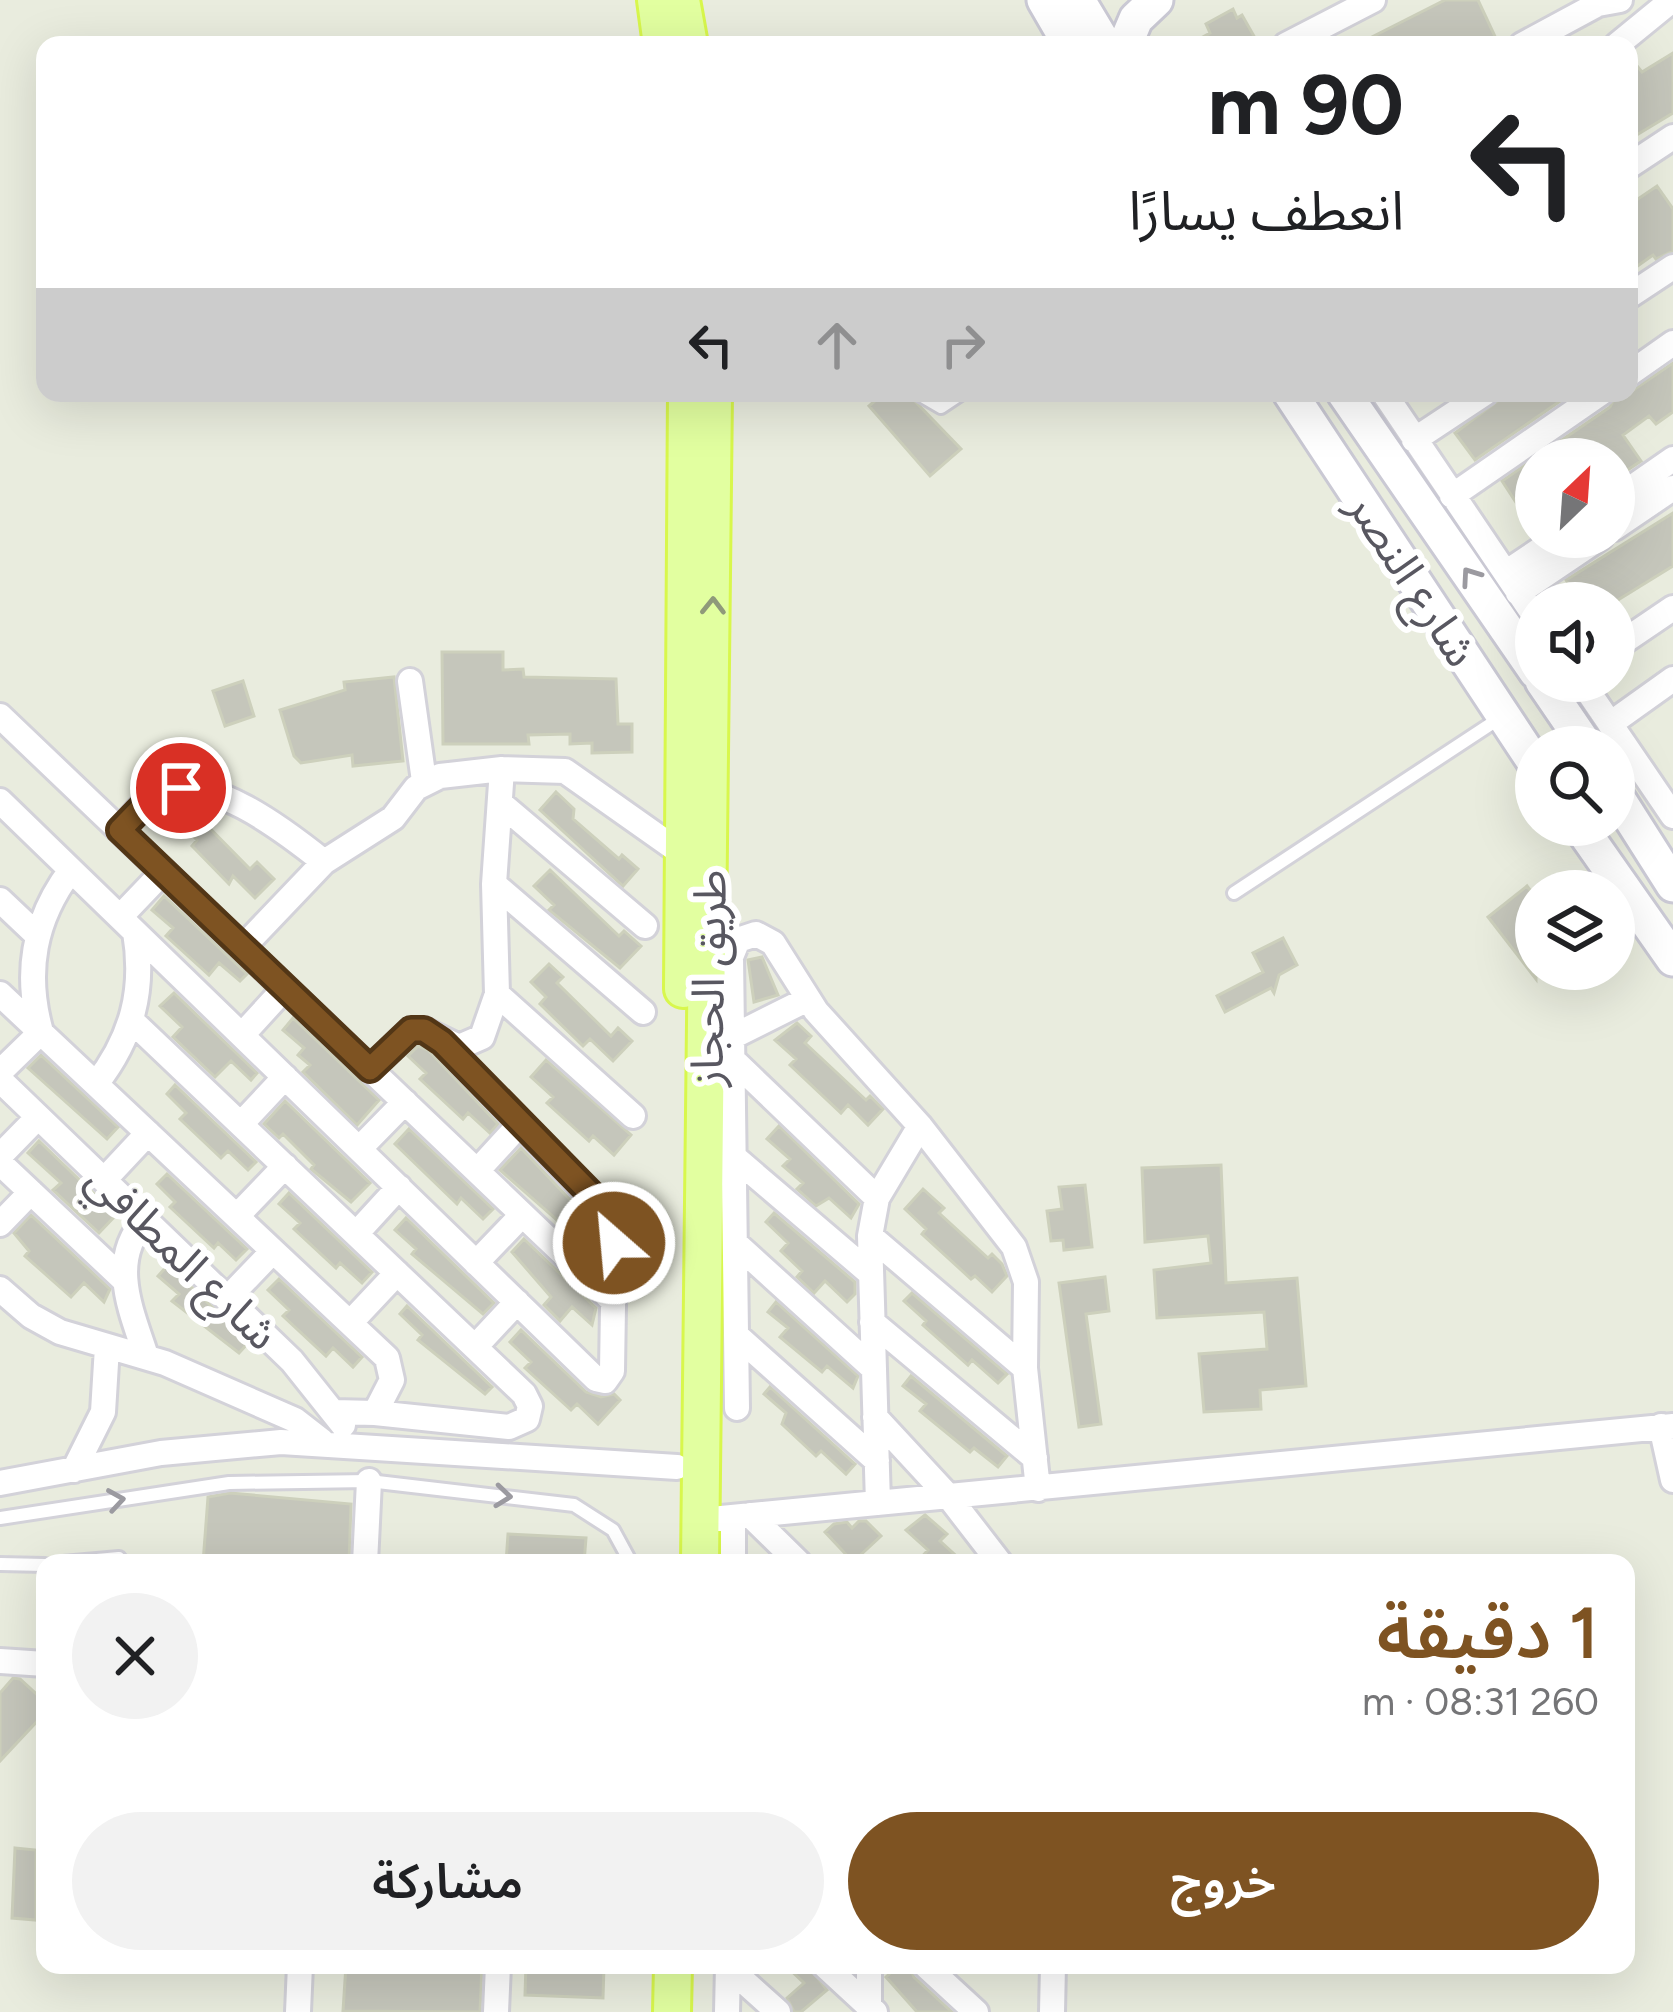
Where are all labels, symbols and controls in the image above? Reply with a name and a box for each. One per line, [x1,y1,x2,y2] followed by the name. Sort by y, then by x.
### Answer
[1208,54,1404,155] text: 90 m
[1446,84,1602,240] icon: left
[1128,179,1404,244] text: انعطف يسارًا
[678,312,744,378] icon: left
[804,312,870,378] icon: ahead
[930,312,996,378] icon: right
[1515,438,1635,558] north arrow
[1515,438,1635,990] map controls
[1330,480,1489,680] street label: شارع النصر
[1462,567,1484,589] one-way arrow
[1515,582,1635,702] button: sound
[699,596,725,615] one-way arrow
[1515,726,1635,846] button: search
[130,737,232,839] pin
[148,755,214,821] icon: arrive
[679,869,738,1089] street label: طريق الحجاز
[1515,870,1635,990] button: layers
[71,1151,290,1366] street label: شارع المطافي
[551,1180,677,1306] position arrow
[494,1483,513,1508] one-way arrow
[106,1488,125,1514] one-way arrow
[1377,1590,1599,1676] text: 1 دقيقة
[72,1593,198,1719] button: close
[1362,1678,1599,1725] text: 260 m · 08:31
[72,1812,824,1950] button: مشاركة
[848,1812,1599,1950] button: خروج

